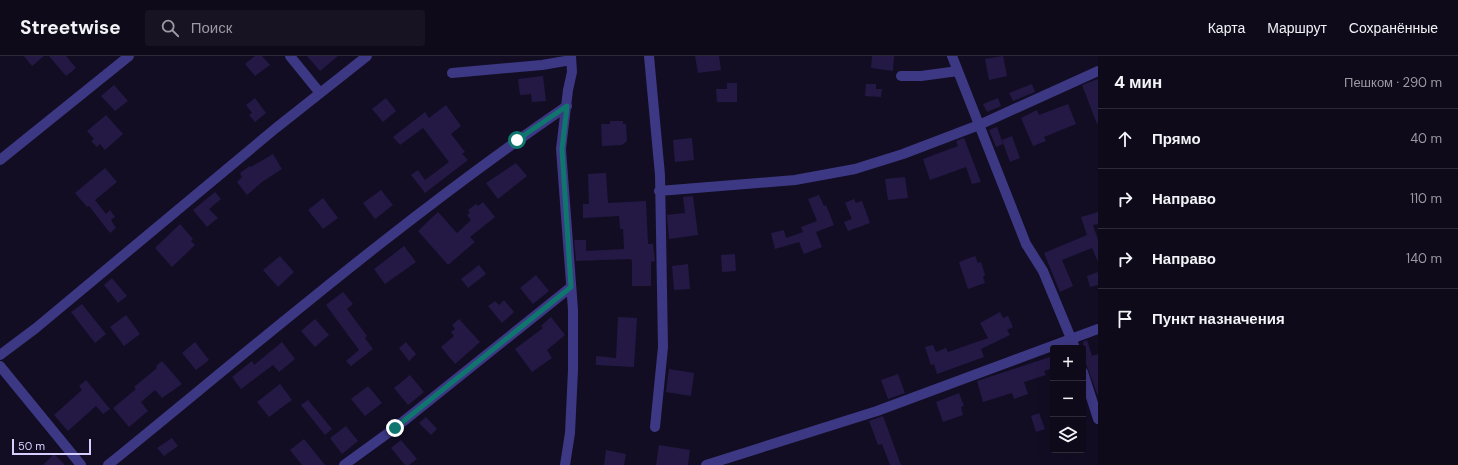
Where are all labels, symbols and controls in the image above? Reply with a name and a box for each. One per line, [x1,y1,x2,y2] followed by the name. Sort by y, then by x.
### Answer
[145,10,425,46] search box
[20,15,121,40] text: Streetwise
[159,17,181,39] icon: search
[191,18,232,38] text: Поиск
[1208,19,1245,37] text: Карта
[1267,19,1327,37] text: Маршрут
[1349,19,1438,37] text: Сохранённые
[1114,71,1162,93] text: 4 мин
[1344,74,1442,91] text: Пешком · 290 m
[1114,128,1136,150] icon: ahead
[1152,129,1201,149] text: Прямо
[1410,130,1442,147] text: 40 m
[508,131,526,149] route start
[1114,188,1136,210] icon: right
[1152,189,1216,209] text: Направо
[1410,190,1442,207] text: 110 m
[1114,248,1136,270] icon: right
[1152,249,1216,269] text: Направо
[1406,250,1442,267] text: 140 m
[1114,308,1136,330] icon: arrive
[1152,309,1285,329] text: Пункт назначения
[1050,345,1086,453] map controls
[1050,345,1086,381] button: +
[1050,381,1086,417] button: −
[1050,417,1086,453] button: layers
[386,419,404,437] route end
[12,437,91,456] scale bar
[18,439,45,453] text: 50 m

